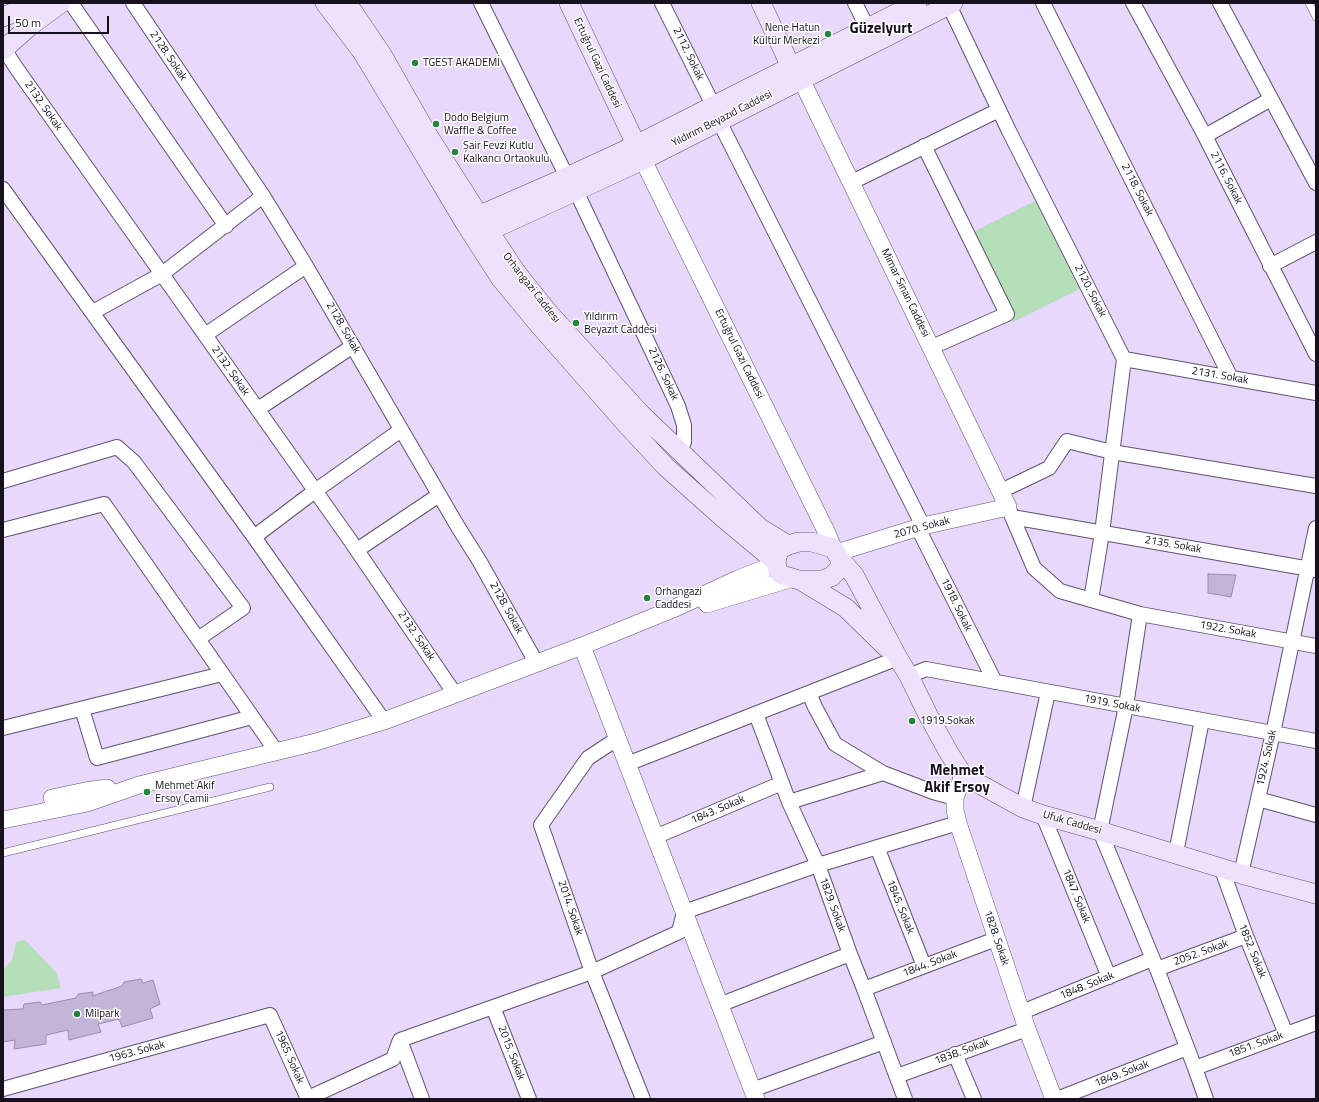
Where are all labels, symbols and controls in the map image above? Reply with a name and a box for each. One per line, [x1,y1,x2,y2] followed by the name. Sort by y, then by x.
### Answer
[10,8,111,34] scale bar
[15,13,41,32] text: 50 m
[570,16,624,110] street label: Ertuğrul Gazi Caddesi
[850,20,912,38] district label: Güzelyurt
[753,21,820,47] place label: Nene Hatun Kültür Merkezi
[670,25,706,83] street label: 2112. Sokak
[147,29,189,83] street label: 2128. Sokak
[823,29,833,39] marker: Nene Hatun Kültür Merkezi
[423,56,500,70] place label: TGEST AKADEMİ
[410,58,420,68] marker: TGEST AKADEMİ
[21,79,65,133] street label: 2132. Sokak
[670,88,774,150] street label: Yıldırım Beyazıd Caddesi
[444,111,517,137] place label: Dodo Belgium Waffle & Coffee
[431,119,441,129] marker: Dodo Belgium Waffle & Coffee
[463,139,549,165] place label: Şair Fevzi Kutlu Kalkancı Ortaokulu
[450,147,460,157] marker: Şair Fevzi Kutlu Kalkancı Ortaokulu
[1207,150,1245,206] street label: 2116. Sokak
[1118,162,1156,218] street label: 2118. Sokak
[878,247,932,339] street label: Mimar Sinan Caddesi
[499,250,563,326] street label: Orhangazi Caddesi
[1071,263,1109,319] street label: 2120. Sokak
[323,300,363,356] street label: 2128. Sokak
[712,307,766,401] street label: Ertuğrul Gazi Caddesi
[584,310,657,336] place label: Yıldırım Beyazıt Caddesi
[571,318,581,328] marker: Yıldırım Beyazıt Caddesi
[208,344,252,398] street label: 2132. Sokak
[645,345,681,403] street label: 2126. Sokak
[1191,365,1249,387] street label: 2131. Sokak
[893,514,951,542] street label: 2070. Sokak
[1144,534,1202,556] street label: 2135. Sokak
[938,576,974,634] street label: 1918. Sokak
[486,580,526,636] street label: 2128. Sokak
[655,585,702,611] place label: Orhangazi Caddesi
[642,593,652,603] marker: Orhangazi Caddesi
[395,609,437,663] street label: 2132. Sokak
[1199,619,1257,641] street label: 1922. Sokak
[1083,692,1141,716] street label: 1919. Sokak
[920,714,975,728] place label: 1919.Sokak
[907,716,917,726] marker: 1919.Sokak
[1254,729,1280,787] street label: 1924. Sokak
[924,762,990,797] district label: Mehmet Akif Ersoy
[155,779,215,805] place label: Mehmet Akif Ersoy Camii
[142,787,152,797] marker: Mehmet Akif Ersoy Camii
[689,793,747,827] street label: 1843. Sokak
[1041,808,1103,838] street label: Ufuk Caddesi
[1059,867,1093,925] street label: 1847. Sokak
[816,876,848,934] street label: 1829. Sokak
[883,878,917,936] street label: 1845. Sokak
[554,879,586,937] street label: 2014. Sokak
[980,909,1012,967] street label: 1828. Sokak
[1235,922,1269,980] street label: 1852. Sokak
[1172,937,1230,969] street label: 2052. Sokak
[901,948,959,980] street label: 1844. Sokak
[1058,969,1116,1003] street label: 1848. Sokak
[85,1007,120,1021] place label: Milpark
[72,1009,82,1019] marker: Milpark
[495,1024,527,1082] street label: 2015. Sokak
[271,1028,307,1086] street label: 1965. Sokak
[1227,1029,1285,1061] street label: 1851. Sokak
[933,1036,991,1068] street label: 1838. Sokak
[108,1038,166,1066] street label: 1963. Sokak
[1093,1058,1151,1090] street label: 1849. Sokak

